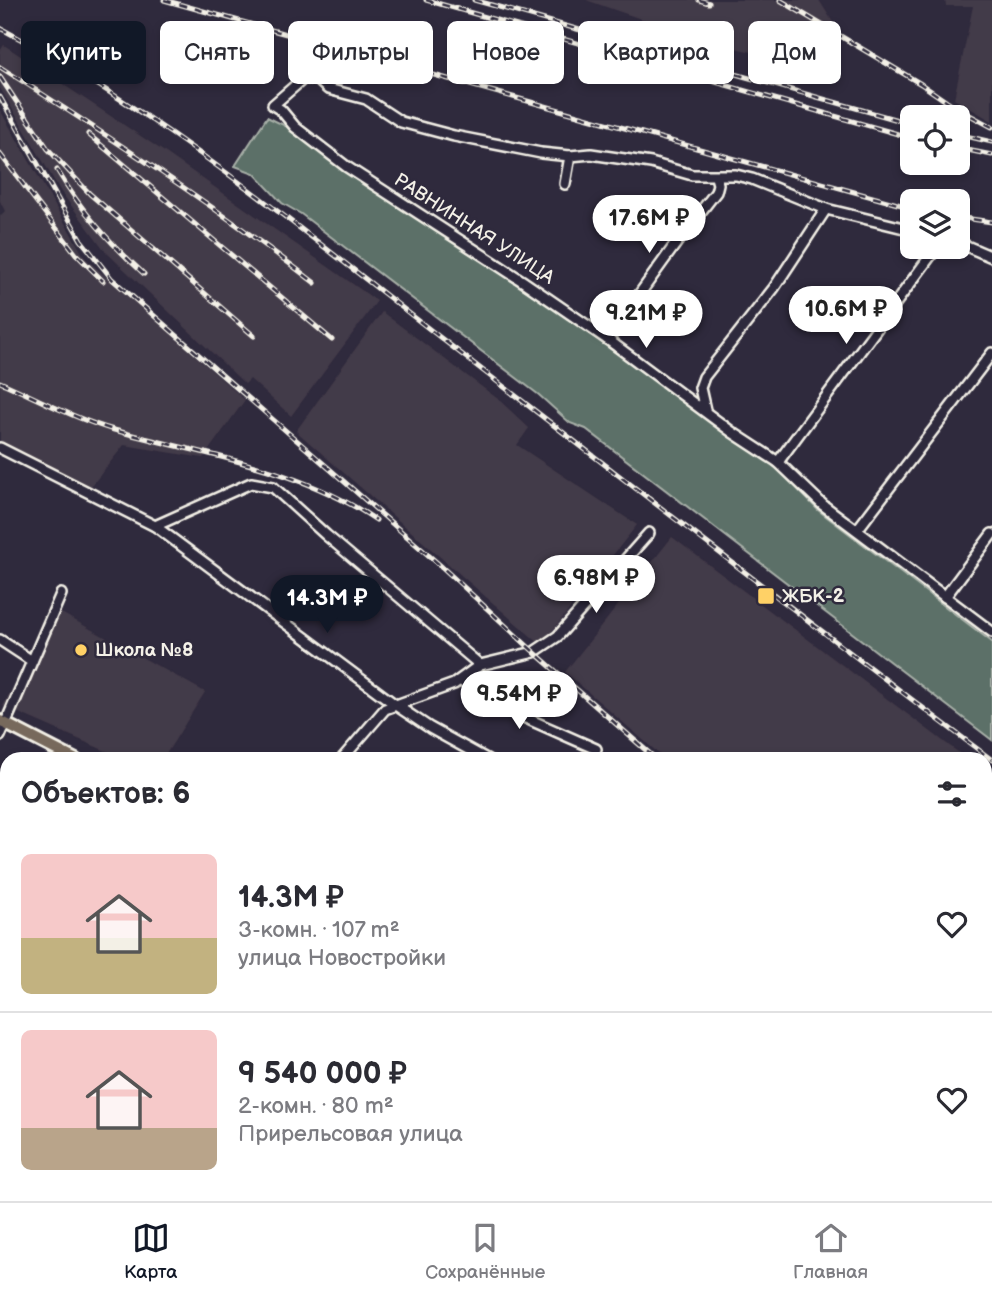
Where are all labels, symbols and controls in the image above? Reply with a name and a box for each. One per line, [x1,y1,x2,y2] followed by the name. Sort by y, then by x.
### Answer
[21,21,146,84] chip: Купить
[160,21,274,84] chip: Снять
[288,21,433,84] chip: Фильтры
[447,21,564,84] chip: Новое
[578,21,734,84] chip: Квартира
[748,21,841,84] chip: Дом
[900,105,970,259] map controls
[900,105,970,175] button: locate
[390,169,559,290] street label: РАВНИННАЯ УЛИЦА
[900,189,970,259] button: layers
[584,196,714,255] pin: 17.6M ₽
[609,204,689,232] text: 17.6M ₽
[781,286,911,346] pin: 10.6M ₽
[581,290,711,350] pin: 9.21M ₽
[805,295,887,323] text: 10.6M ₽
[606,299,686,327] text: 9.21M ₽
[531,556,661,615] pin: 6.98M ₽
[553,564,639,592] text: 6.98M ₽
[262,576,392,635] pin: 14.3M ₽
[286,584,368,612] text: 14.3M ₽
[782,585,845,608] place label: ЖБК-2
[756,586,776,606] marker: ЖБК-2
[95,639,193,662] place label: Школа №8
[73,642,89,658] marker: Школа №8
[454,672,584,731] pin: 9.54M ₽
[477,680,561,708] text: 9.54M ₽
[933,775,971,813] icon: filters
[21,776,190,812] text: Объектов: 6
[238,880,344,916] text: 14.3M ₽
[77,882,161,966] icon: home
[933,905,971,943] icon: heart
[238,916,400,944] text: 3-комн. · 107 m²
[238,944,446,972] text: улица Новостройки
[238,1056,407,1092] text: 9 540 000 ₽
[77,1058,161,1142] icon: home
[933,1081,971,1119] icon: heart
[238,1092,394,1120] text: 2-комн. · 80 m²
[238,1120,463,1148] text: Прирельсовая улица
[124,1219,177,1284] tab: Карта
[425,1219,545,1284] tab: Сохранённые
[793,1219,868,1284] tab: Главная

